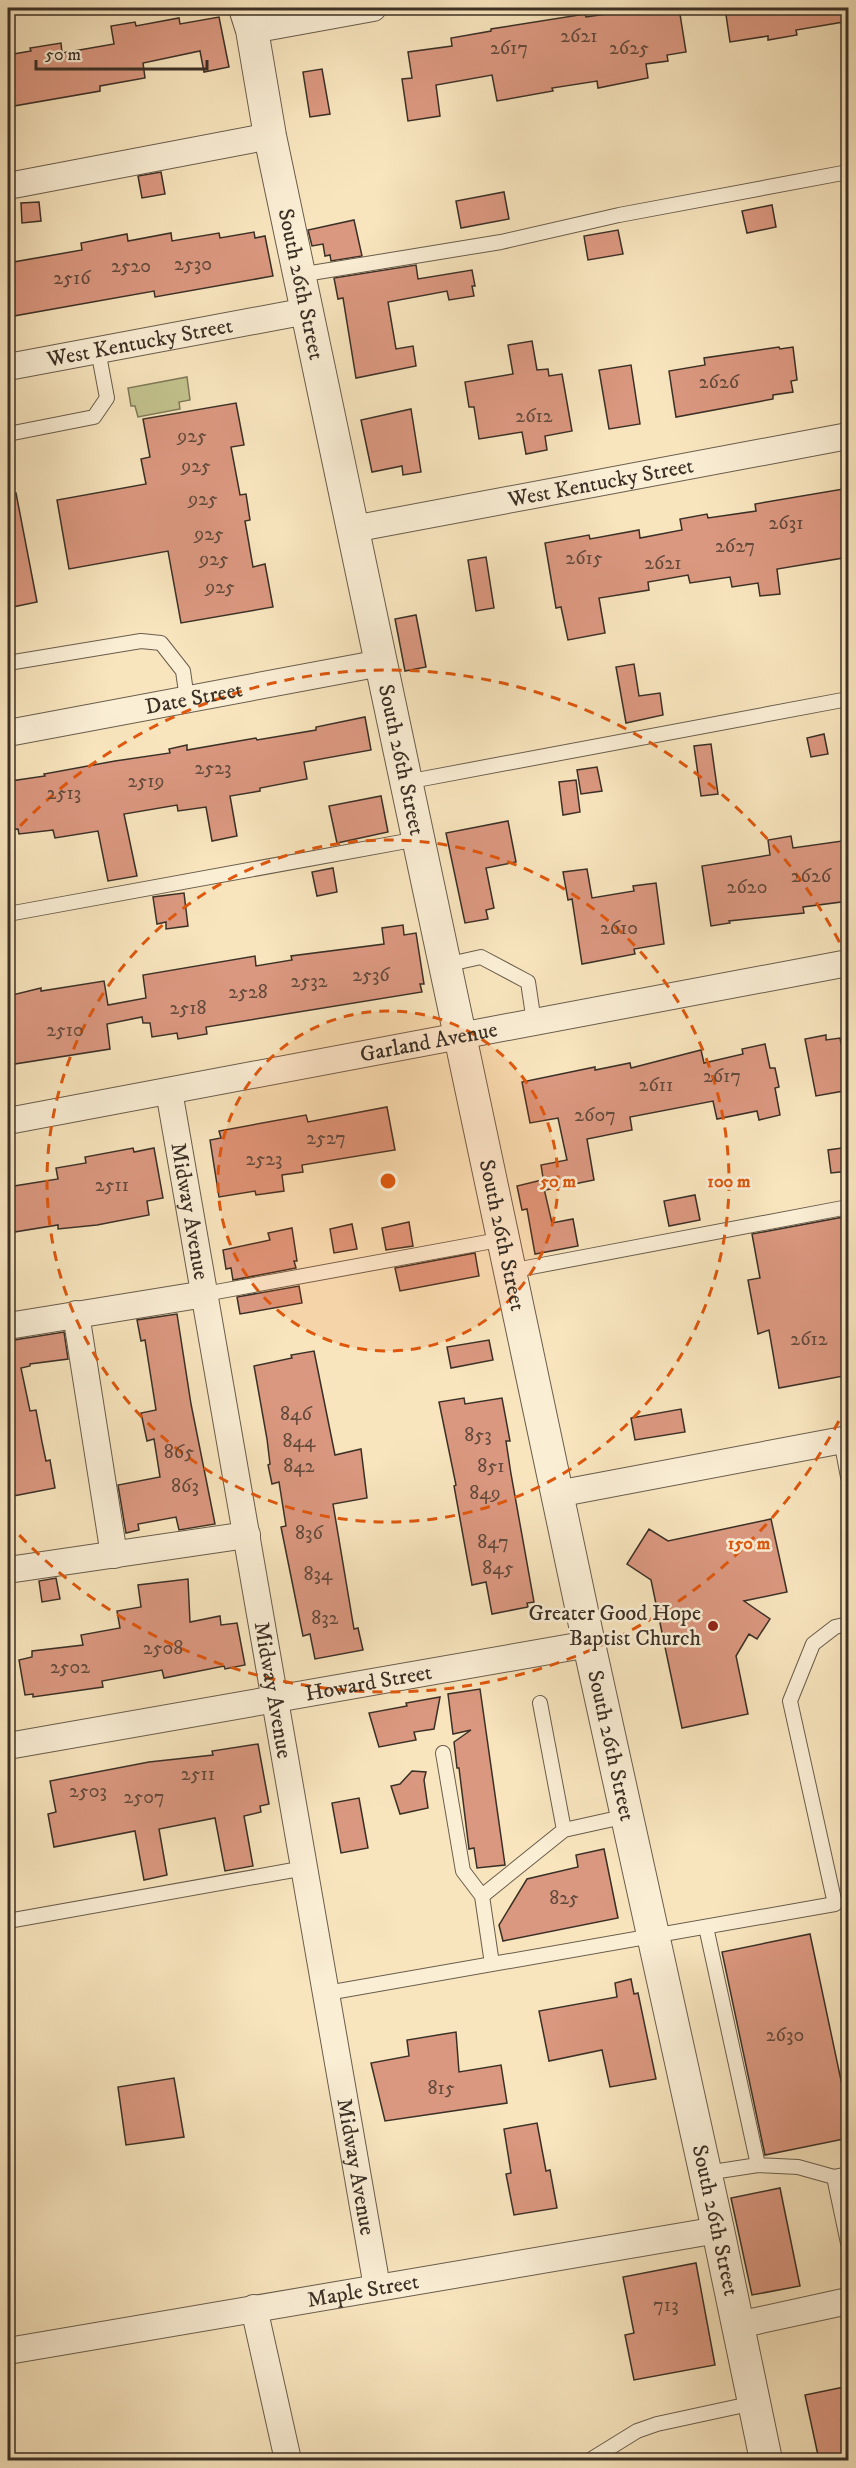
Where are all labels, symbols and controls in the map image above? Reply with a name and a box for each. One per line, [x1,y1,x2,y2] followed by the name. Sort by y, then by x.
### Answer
[560,24,598,49] house number: 2621
[36,33,207,71] scale bar
[490,36,528,61] house number: 2617
[609,36,649,61] house number: 2625
[45,44,81,66] text: 50 m
[272,206,330,362] street label: South 26th Street
[174,252,212,277] house number: 2530
[111,254,151,279] house number: 2520
[53,266,91,291] house number: 2516
[44,312,235,373] street label: West Kentucky Street
[699,370,740,395] house number: 2626
[515,404,553,429] house number: 2612
[176,424,207,449] house number: 925
[505,452,696,513] street label: West Kentucky Street
[180,454,211,479] house number: 925
[187,487,218,512] house number: 925
[768,511,804,536] house number: 2631
[193,522,224,547] house number: 925
[715,534,755,559] house number: 2627
[565,546,603,571] house number: 2615
[198,547,229,572] house number: 925
[644,551,682,576] house number: 2621
[204,575,235,600] house number: 925
[143,676,245,721] street label: Date Street
[372,682,431,838] street label: South 26th Street
[195,756,231,781] house number: 2523
[128,769,164,794] house number: 2519
[47,781,81,806] house number: 2513
[791,864,832,889] house number: 2626
[727,875,767,900] house number: 2620
[600,916,638,941] house number: 2610
[352,963,390,988] house number: 2536
[291,969,328,994] house number: 2532
[228,980,268,1005] house number: 2528
[169,996,207,1021] house number: 2518
[358,1016,500,1068] street label: Garland Avenue
[46,1018,84,1043] house number: 2510
[703,1064,741,1089] house number: 2617
[639,1073,673,1098] house number: 2611
[574,1103,616,1128] house number: 2607
[306,1126,346,1151] house number: 2527
[165,1141,215,1282] street label: Midway Avenue
[246,1147,282,1172] house number: 2523
[473,1157,531,1313] street label: South 26th Street
[378,1171,398,1191] centre of rings
[539,1171,576,1193] text: 50 m
[707,1171,751,1193] text: 100 m
[95,1173,129,1198] house number: 2511
[790,1327,828,1352] house number: 2612
[280,1402,313,1427] house number: 846
[464,1423,492,1448] house number: 853
[282,1429,316,1454] house number: 844
[164,1440,194,1465] house number: 865
[283,1454,315,1479] house number: 842
[477,1454,505,1479] house number: 851
[171,1474,199,1499] house number: 863
[469,1481,501,1506] house number: 849
[295,1521,324,1546] house number: 836
[477,1530,509,1555] house number: 847
[728,1533,771,1555] text: 150 m
[482,1556,514,1581] house number: 845
[304,1562,333,1587] house number: 834
[528,1600,701,1652] place label: Greater Good Hope Baptist Church
[311,1606,339,1631] house number: 832
[248,1619,298,1761] street label: Midway Avenue
[706,1619,720,1633] marker: Greater Good Hope Baptist Church
[143,1636,183,1661] house number: 2508
[50,1655,90,1680] house number: 2502
[303,1658,434,1707] street label: Howard Street
[582,1668,641,1824] street label: South 26th Street
[181,1762,215,1787] house number: 2511
[69,1779,107,1804] house number: 2503
[124,1785,164,1810] house number: 2507
[549,1886,579,1911] house number: 825
[766,2023,804,2048] house number: 2630
[427,2076,455,2101] house number: 815
[331,2096,381,2237] street label: Midway Avenue
[686,2142,745,2298] street label: South 26th Street
[305,2268,421,2313] street label: Maple Street
[653,2293,679,2318] house number: 713

